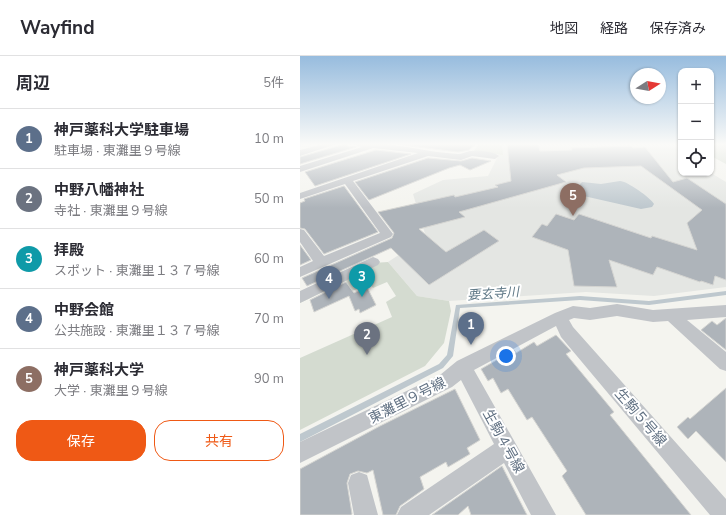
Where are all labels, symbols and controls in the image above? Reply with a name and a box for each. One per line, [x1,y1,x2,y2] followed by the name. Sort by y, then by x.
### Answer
[20,15,95,41] text: Wayfind
[550,19,578,38] text: 地図
[600,19,628,38] text: 経路
[650,19,706,38] text: 保存済み
[630,68,666,104] north arrow
[678,68,714,176] map controls
[678,68,714,104] button: +
[16,72,50,95] text: 周辺
[263,74,284,92] text: 5件
[678,104,714,140] button: −
[54,120,189,140] text: 神戸薬科大学駐車場
[25,130,33,148] text: 1
[254,130,284,148] text: 10 m
[678,140,714,176] button: locate
[54,142,181,160] text: 駐車場 · 東灘里９号線
[54,180,144,200] text: 中野八幡神社
[560,183,586,216] pin: 5
[25,190,33,208] text: 2
[254,190,284,208] text: 50 m
[54,202,168,220] text: 寺社 · 東灘里９号線
[54,240,84,260] text: 拝殿
[25,250,33,268] text: 3
[254,250,284,268] text: 60 m
[54,262,220,280] text: スポット · 東灘里１３７号線
[349,264,375,297] pin: 3
[316,266,342,299] pin: 4
[466,283,522,305] water label: 要玄寺川
[54,300,114,320] text: 中野会館
[25,310,33,328] text: 4
[254,310,284,328] text: 70 m
[458,312,484,345] pin: 1
[54,322,220,340] text: 公共施設 · 東灘里１３７号線
[354,322,380,355] pin: 2
[496,346,516,366] your location
[54,360,144,380] text: 神戸薬科大学
[25,370,33,388] text: 5
[254,370,284,388] text: 90 m
[365,373,449,428] street label: 東灘里９号線
[54,382,168,400] text: 大学 · 東灘里９号線
[610,385,671,450] street label: 生駒５号線
[478,406,529,476] street label: 生駒４号線
[16,420,146,461] button: 保存
[154,420,284,461] button: 共有

